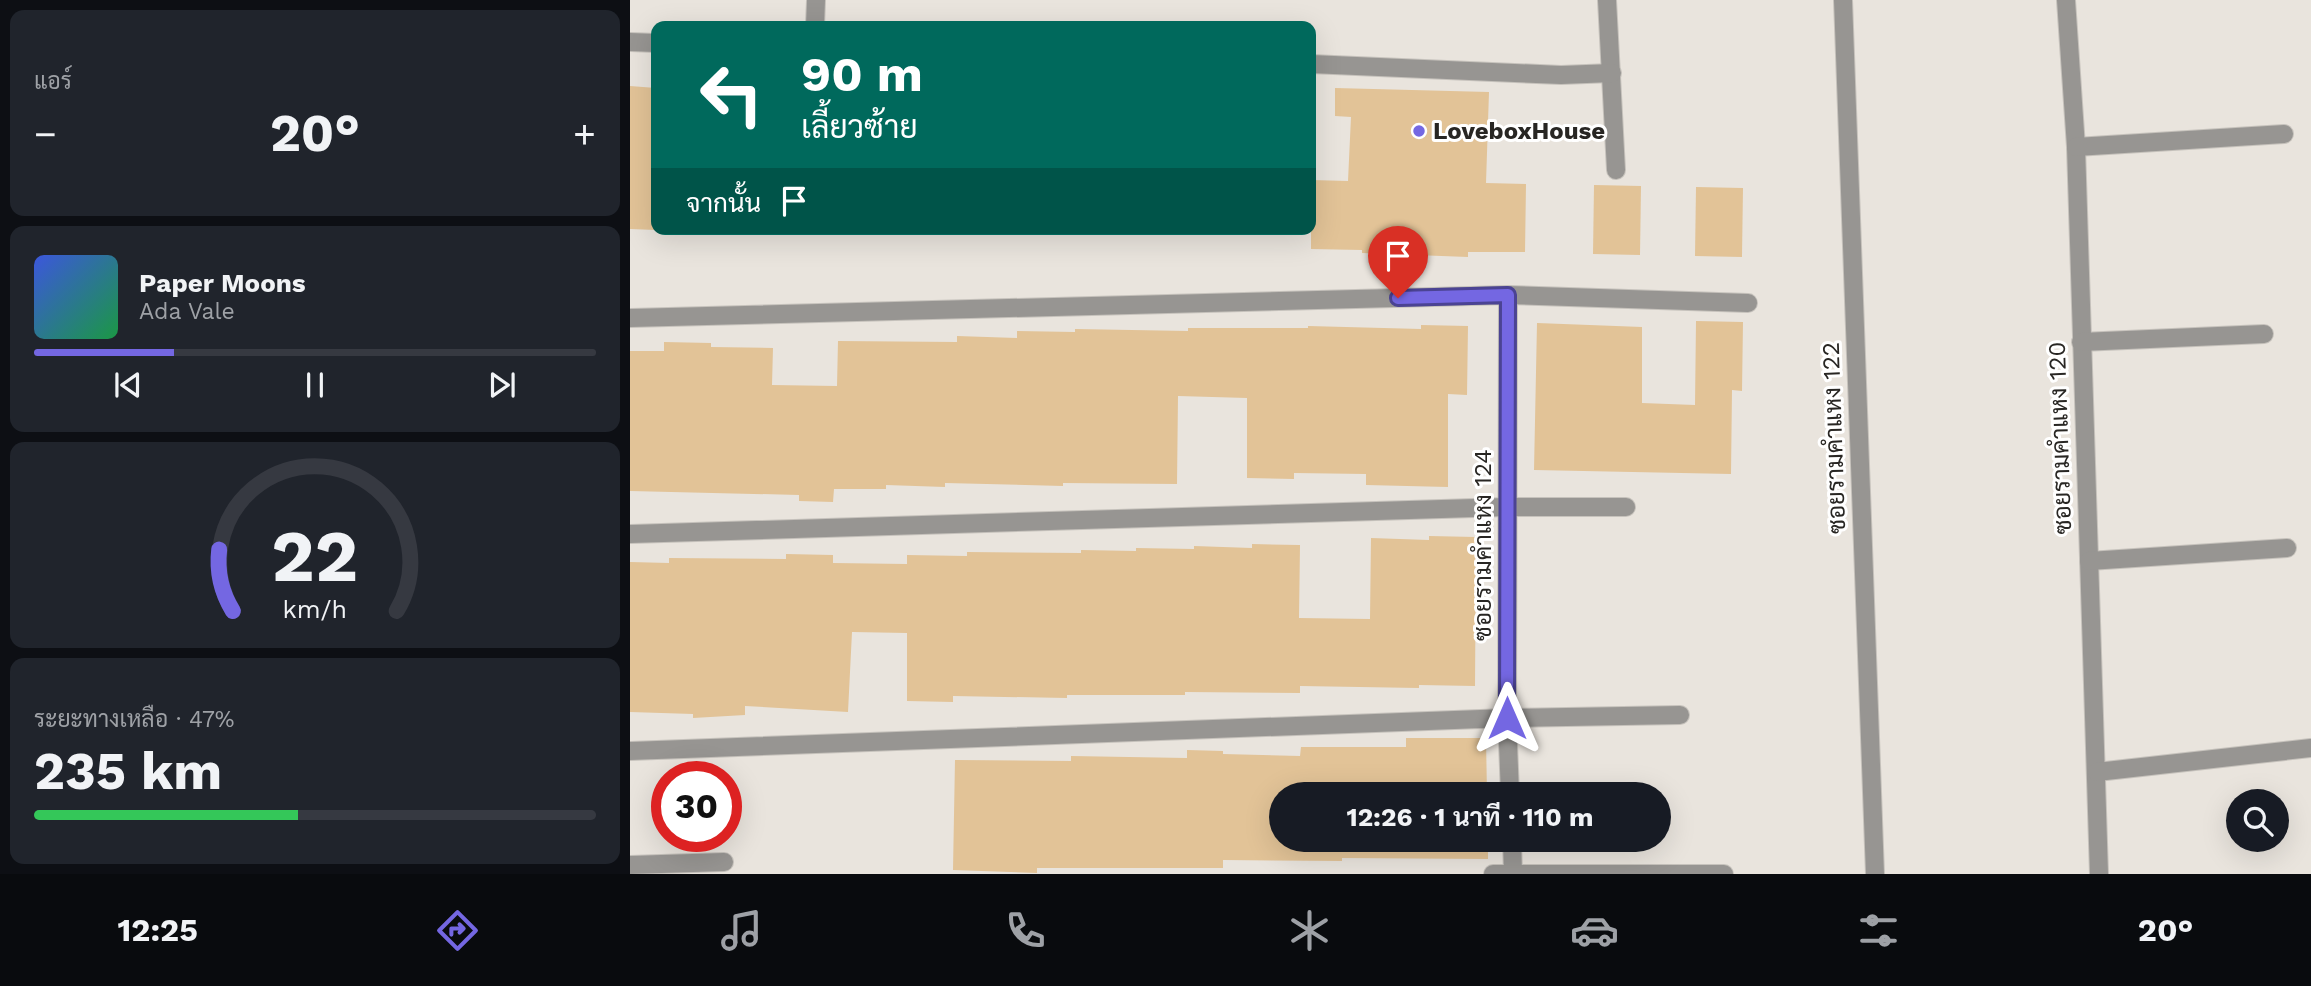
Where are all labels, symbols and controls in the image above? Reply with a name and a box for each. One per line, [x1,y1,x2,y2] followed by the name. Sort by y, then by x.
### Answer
[801,45,923,103] text: 90 m
[686,49,777,140] icon: left
[34,68,72,95] text: แอร์
[270,103,360,164] text: 20°
[801,108,918,146] text: เลี้ยวซ้าย
[34,112,57,156] text: −
[573,112,596,156] text: +
[1433,117,1605,145] place label: LoveboxHouse
[1411,123,1427,139] marker: LoveboxHouse
[775,182,813,220] icon: arrive
[686,188,761,218] text: จากนั้น
[1368,226,1428,298] pin
[1379,237,1417,275] icon: arrive
[139,268,306,298] text: Paper Moons
[139,298,235,325] text: Ada Vale
[2043,341,2077,535] street label: ซอยรามคำแหง 120
[1817,342,1851,534] street label: ซอยรามคำแหง 122
[109,366,147,404] icon: previous
[296,366,334,404] icon: pause
[483,366,521,404] icon: next
[1469,449,1497,641] street label: ซอยรามคำแหง 124
[272,513,358,599] text: 22
[283,595,347,624] text: km/h
[1470,681,1544,755] position arrow
[34,706,235,733] text: ระยะทางเหลือ · 47%
[34,741,222,802] text: 235 km
[651,761,742,852] speed limit sign: 30
[2226,789,2289,852] map controls
[2226,789,2289,852] button: search
[1346,802,1594,832] text: 12:26 · 1 นาที · 110 m
[433,906,482,955] icon: directions
[717,906,766,955] icon: music
[1001,906,1050,955] icon: phone
[1285,906,1334,955] icon: climate
[1570,906,1619,955] icon: car
[1854,906,1903,955] icon: filters
[118,911,198,949] text: 12:25
[2138,911,2193,949] text: 20°

